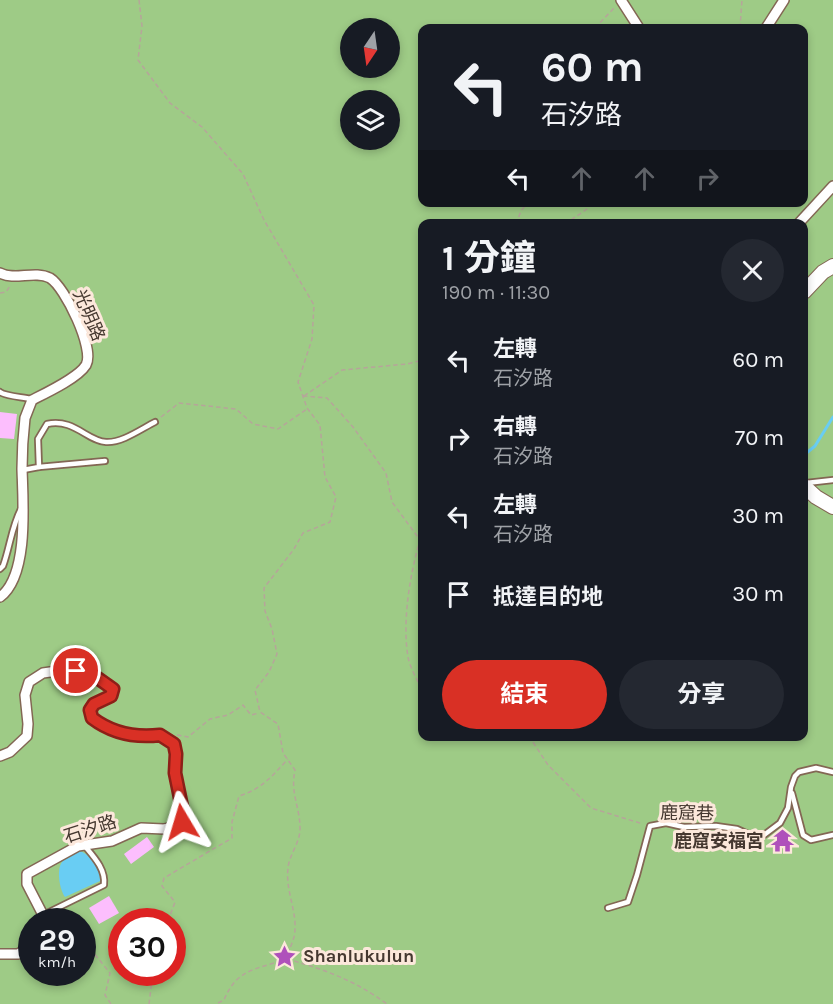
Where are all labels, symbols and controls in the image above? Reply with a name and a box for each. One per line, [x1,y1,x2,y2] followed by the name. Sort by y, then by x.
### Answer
[340,18,400,78] north arrow
[340,18,400,150] map controls
[541,42,644,92] text: 60 m
[442,48,520,126] icon: left
[340,90,400,150] button: layers
[541,99,622,131] text: 石汐路
[502,162,535,195] icon: left
[565,162,598,195] icon: ahead
[628,162,661,195] icon: ahead
[691,162,724,195] icon: right
[442,237,536,279] text: 1 分鐘
[721,239,784,302] button: close
[442,281,550,304] text: 190 m · 11:30
[68,286,110,344] street label: 光明路
[493,336,537,362] text: 左轉
[442,344,475,377] icon: left
[733,347,784,373] text: 60 m
[493,367,553,390] text: 石汐路
[493,414,537,440] text: 右轉
[442,422,475,455] icon: right
[735,425,784,451] text: 70 m
[493,445,553,468] text: 石汐路
[493,492,537,518] text: 左轉
[442,500,475,533] icon: left
[732,503,784,529] text: 30 m
[493,523,553,546] text: 石汐路
[442,578,475,611] icon: arrive
[732,581,784,607] text: 30 m
[493,584,603,610] text: 抵達目的地
[50,645,101,696] pin
[59,654,92,687] icon: arrive
[442,660,607,729] button: 結束
[619,660,784,729] button: 分享
[150,790,214,854] position arrow
[660,802,714,824] street label: 鹿窟巷
[61,810,119,848] street label: 石汐路
[769,828,795,854] temple icon: 鹿窟安福宮
[674,830,764,852] place label: 鹿窟安福宮
[108,908,186,986] speed limit sign: 30
[39,922,75,958] text: 29
[272,943,298,969] place icon: Shanlukulun
[303,945,414,967] place label: Shanlukulun
[38,953,76,971] text: km/h

